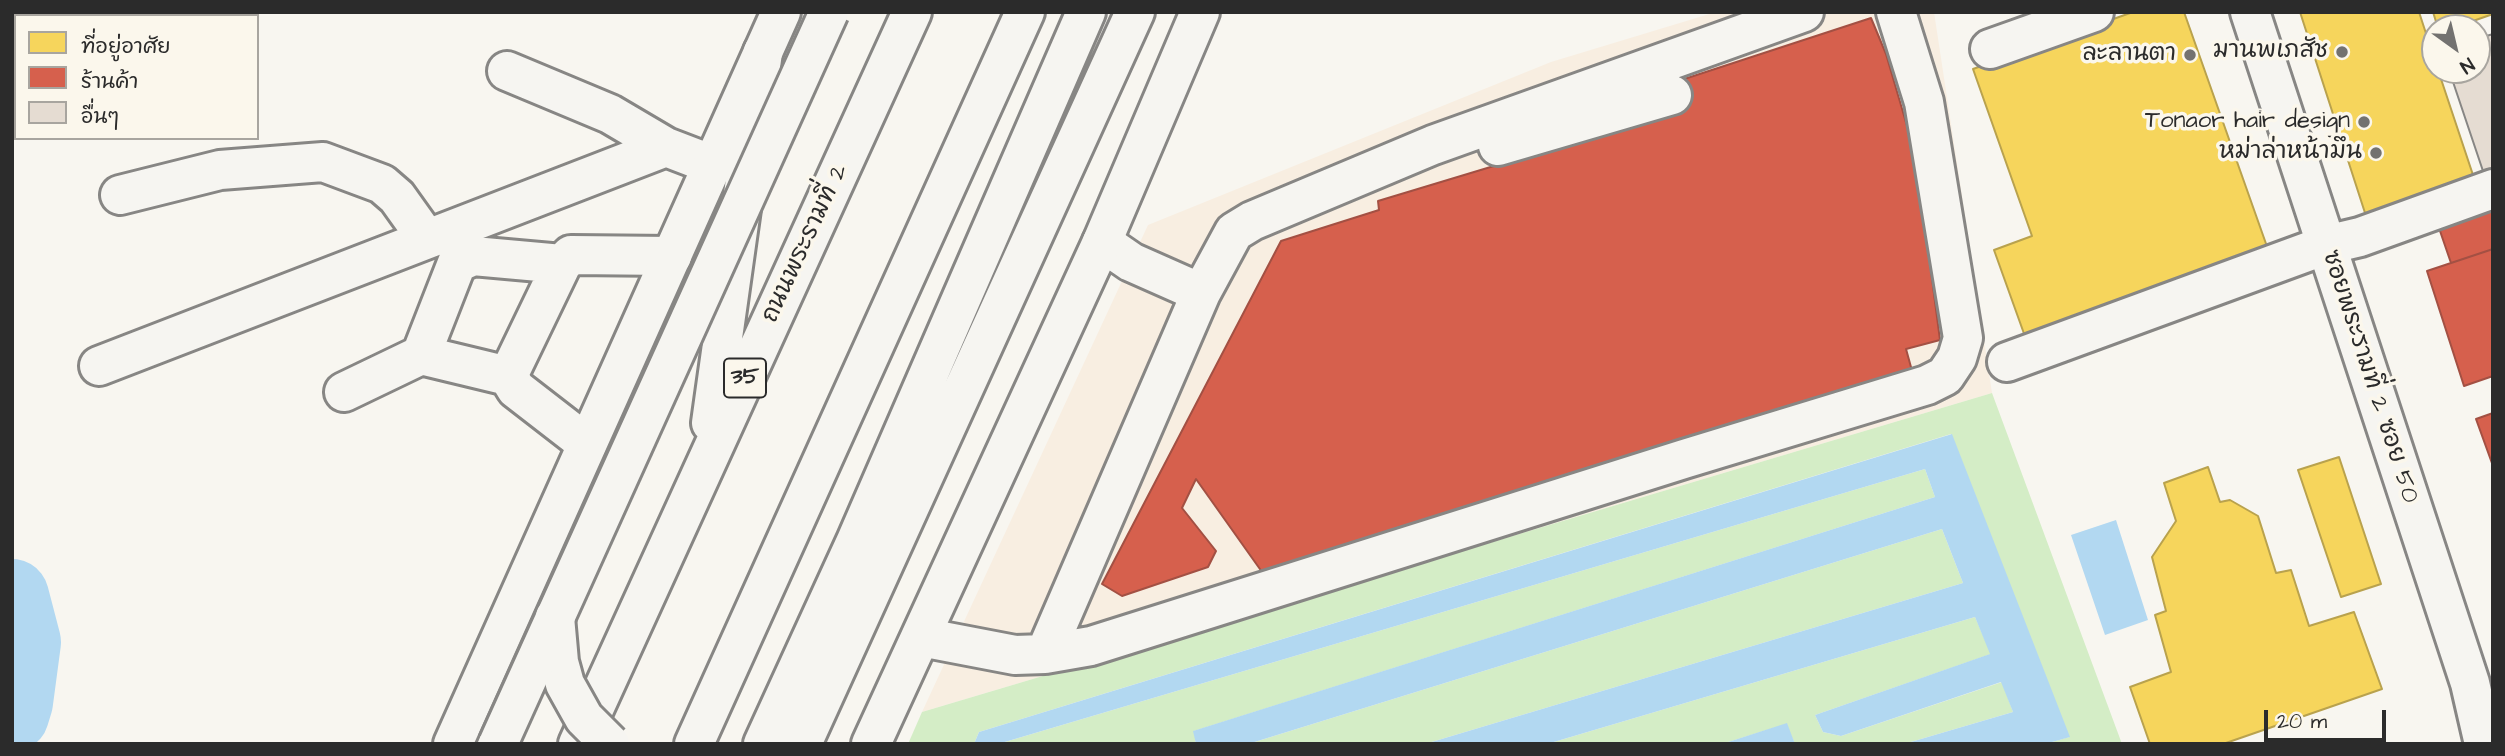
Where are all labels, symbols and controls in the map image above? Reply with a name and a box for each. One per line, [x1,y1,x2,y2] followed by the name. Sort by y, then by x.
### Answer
[14,14,259,140] legend
[2421,14,2491,84] north arrow
[81,32,171,61] text: ที่อยู่อาศัย
[2213,38,2328,66] place label: มานพเภสัช
[2082,41,2176,69] place label: ละลานตา
[2334,44,2350,60] marker: มานพเภสัช
[2182,47,2198,63] marker: ละลานตา
[2454,51,2479,80] text: N
[81,67,138,96] text: ร้านค้า
[81,102,119,131] text: อื่นๆ
[2145,108,2350,136] place label: Tonaor hair design
[2356,114,2372,130] marker: Tonaor hair design
[2219,139,2362,167] place label: หม่าล่าหน้ามึน
[2368,145,2384,161] marker: หม่าล่าหน้ามึน
[757,160,855,328] street label: ถนนพระรามที่ 2
[2315,247,2423,507] street label: ซอยพระรามที่ 2 ซอย 50
[724,358,766,398] road number: 35
[2267,696,2390,740] scale bar
[2277,707,2327,736] text: 20 m

